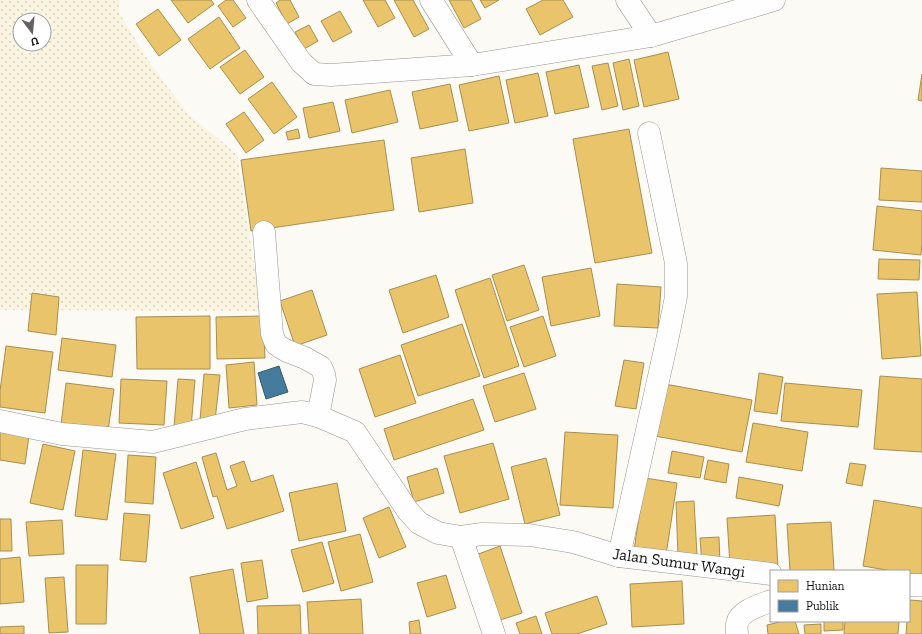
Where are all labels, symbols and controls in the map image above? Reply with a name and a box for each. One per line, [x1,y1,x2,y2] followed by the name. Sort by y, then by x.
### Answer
[12,12,52,52] north arrow
[29,34,40,48] text: U
[611,544,747,581] street label: Jalan Sumur Wangi
[770,570,910,622] legend
[806,579,845,593] text: Hunian
[806,599,840,613] text: Publik

